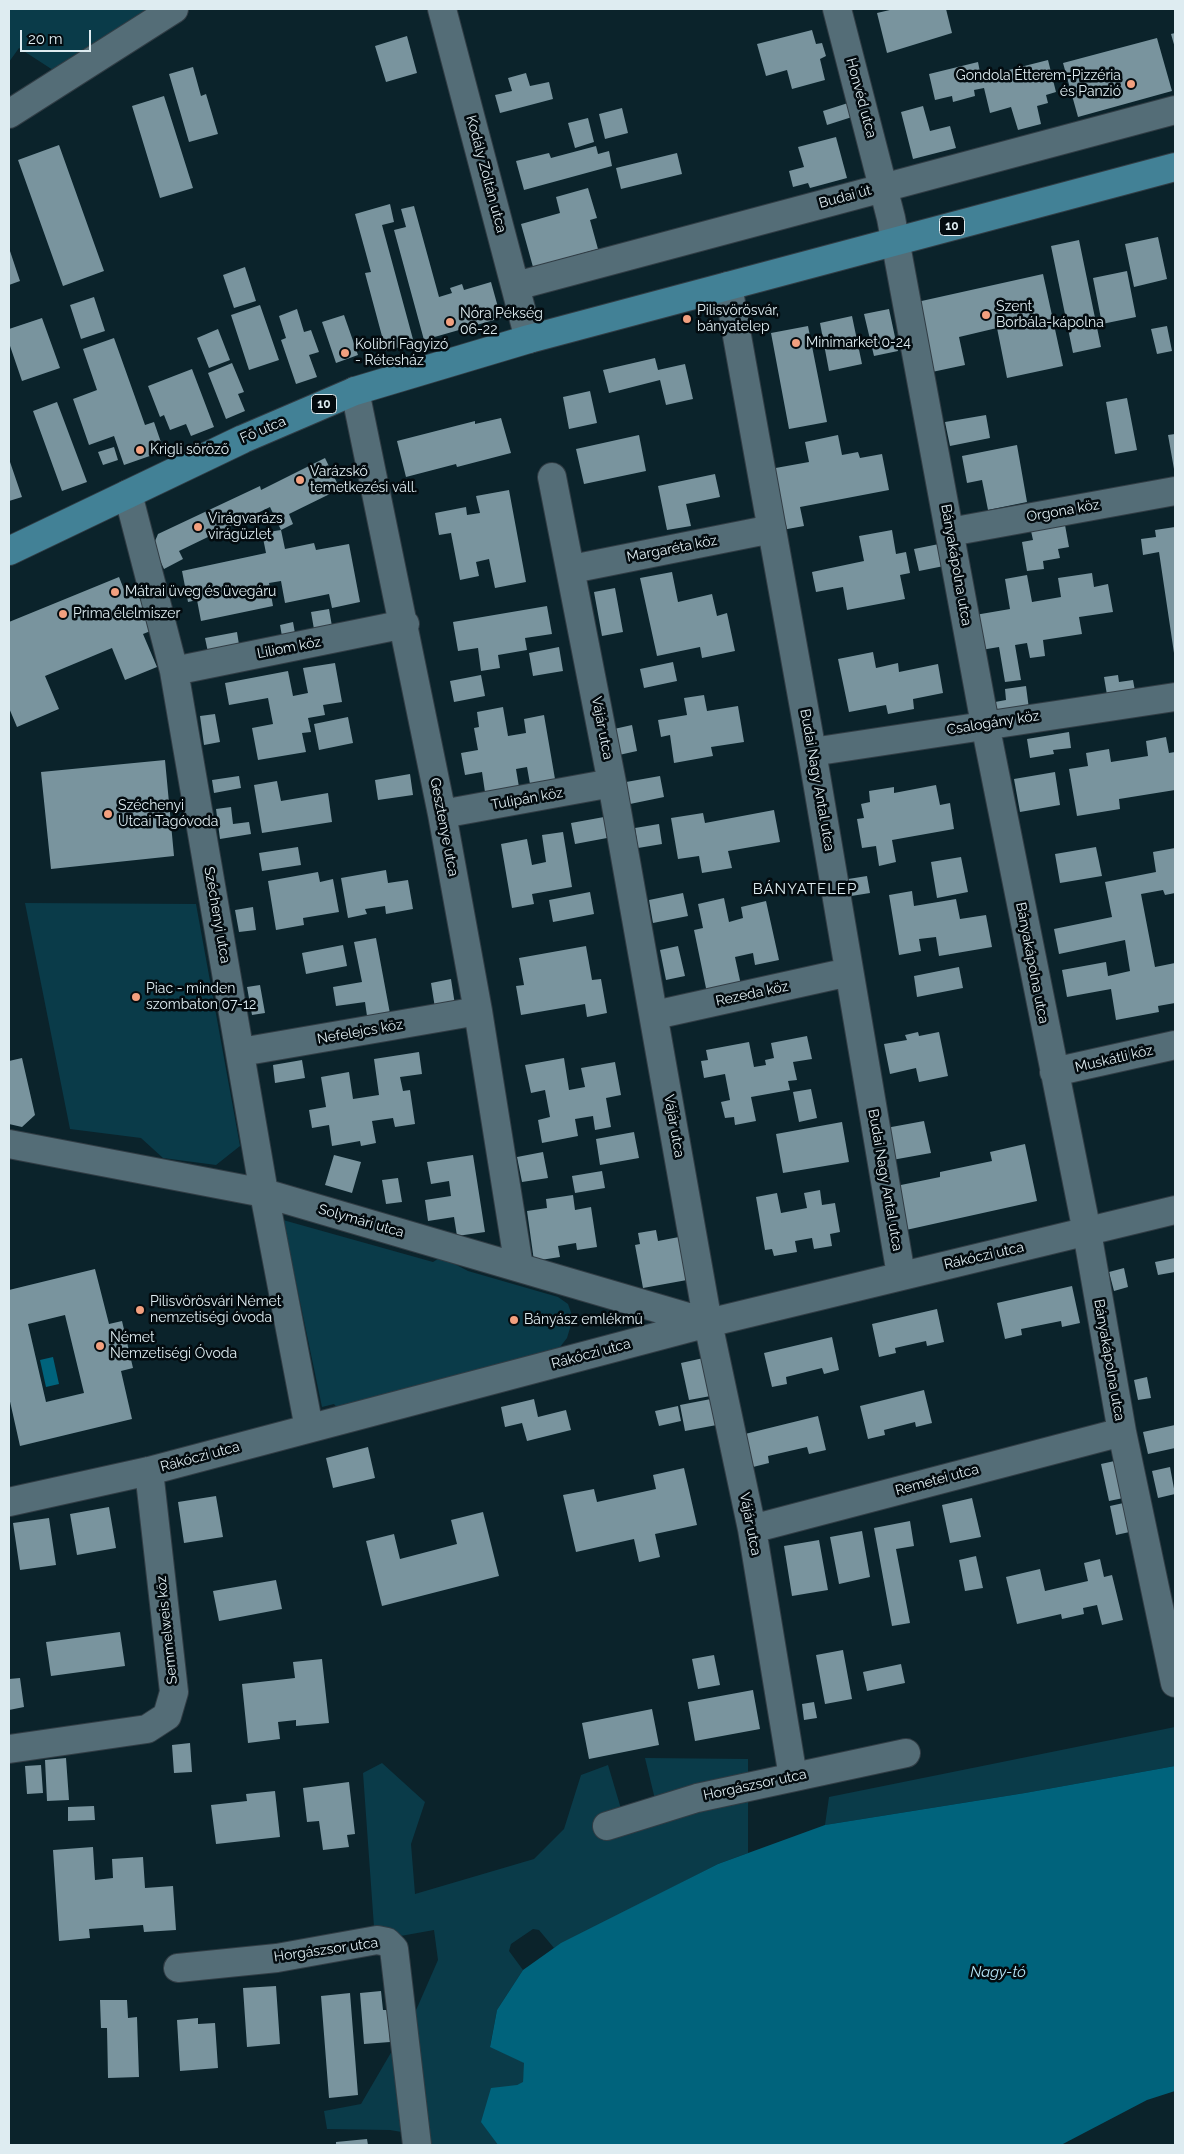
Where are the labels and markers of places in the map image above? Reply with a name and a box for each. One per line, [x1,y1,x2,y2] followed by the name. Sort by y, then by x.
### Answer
[956,68,1121,100] place label: Gondola Étterem-Pizzéria és Panzió
[1125,78,1137,90] marker: Gondola Étterem-Pizzéria és Panzió
[996,299,1104,332] place label: Szent Borbála-kápolna
[697,303,779,336] place label: Pilisvörösvár, bányatelep
[460,306,543,338] place label: Nóra Pékség 06-22
[980,309,992,321] marker: Szent Borbála-kápolna
[681,313,693,325] marker: Pilisvörösvár, bányatelep
[444,316,456,328] marker: Nóra Pékség 06-22
[806,335,911,351] place label: Minimarket 0-24
[355,337,448,370] place label: Kolibri Fagyizó - Rétesház
[790,337,802,349] marker: Minimarket 0-24
[339,347,351,359] marker: Kolibri Fagyizó - Rétesház
[150,442,229,458] place label: Krigli söröző
[134,444,146,456] marker: Krigli söröző
[310,464,417,497] place label: Varázskő temetkezési váll.
[294,474,306,486] marker: Varázskő temetkezési váll.
[208,511,283,544] place label: Virágvarázs virágüzlet
[192,521,204,533] marker: Virágvarázs virágüzlet
[125,584,276,600] place label: Mátrai üveg és üvegáru
[109,586,121,598] marker: Mátrai üveg és üvegáru
[73,606,180,622] place label: Prima élelmiszer
[57,608,69,620] marker: Prima élelmiszer
[118,798,218,830] place label: Széchenyi Utcai Tagóvoda
[102,808,114,820] marker: Széchenyi Utcai Tagóvoda
[146,981,256,1014] place label: Piac - minden szombaton 07-12
[130,991,142,1003] marker: Piac - minden szombaton 07-12
[150,1294,281,1326] place label: Pilisvörösvári Német nemzetiségi óvoda
[134,1304,146,1316] marker: Pilisvörösvári Német nemzetiségi óvoda
[524,1312,643,1328] place label: Bányász emlékmű
[508,1314,520,1326] marker: Bányász emlékmű
[110,1330,237,1362] place label: Német Nemzetiségi Óvoda
[94,1340,106,1352] marker: Német Nemzetiségi Óvoda

